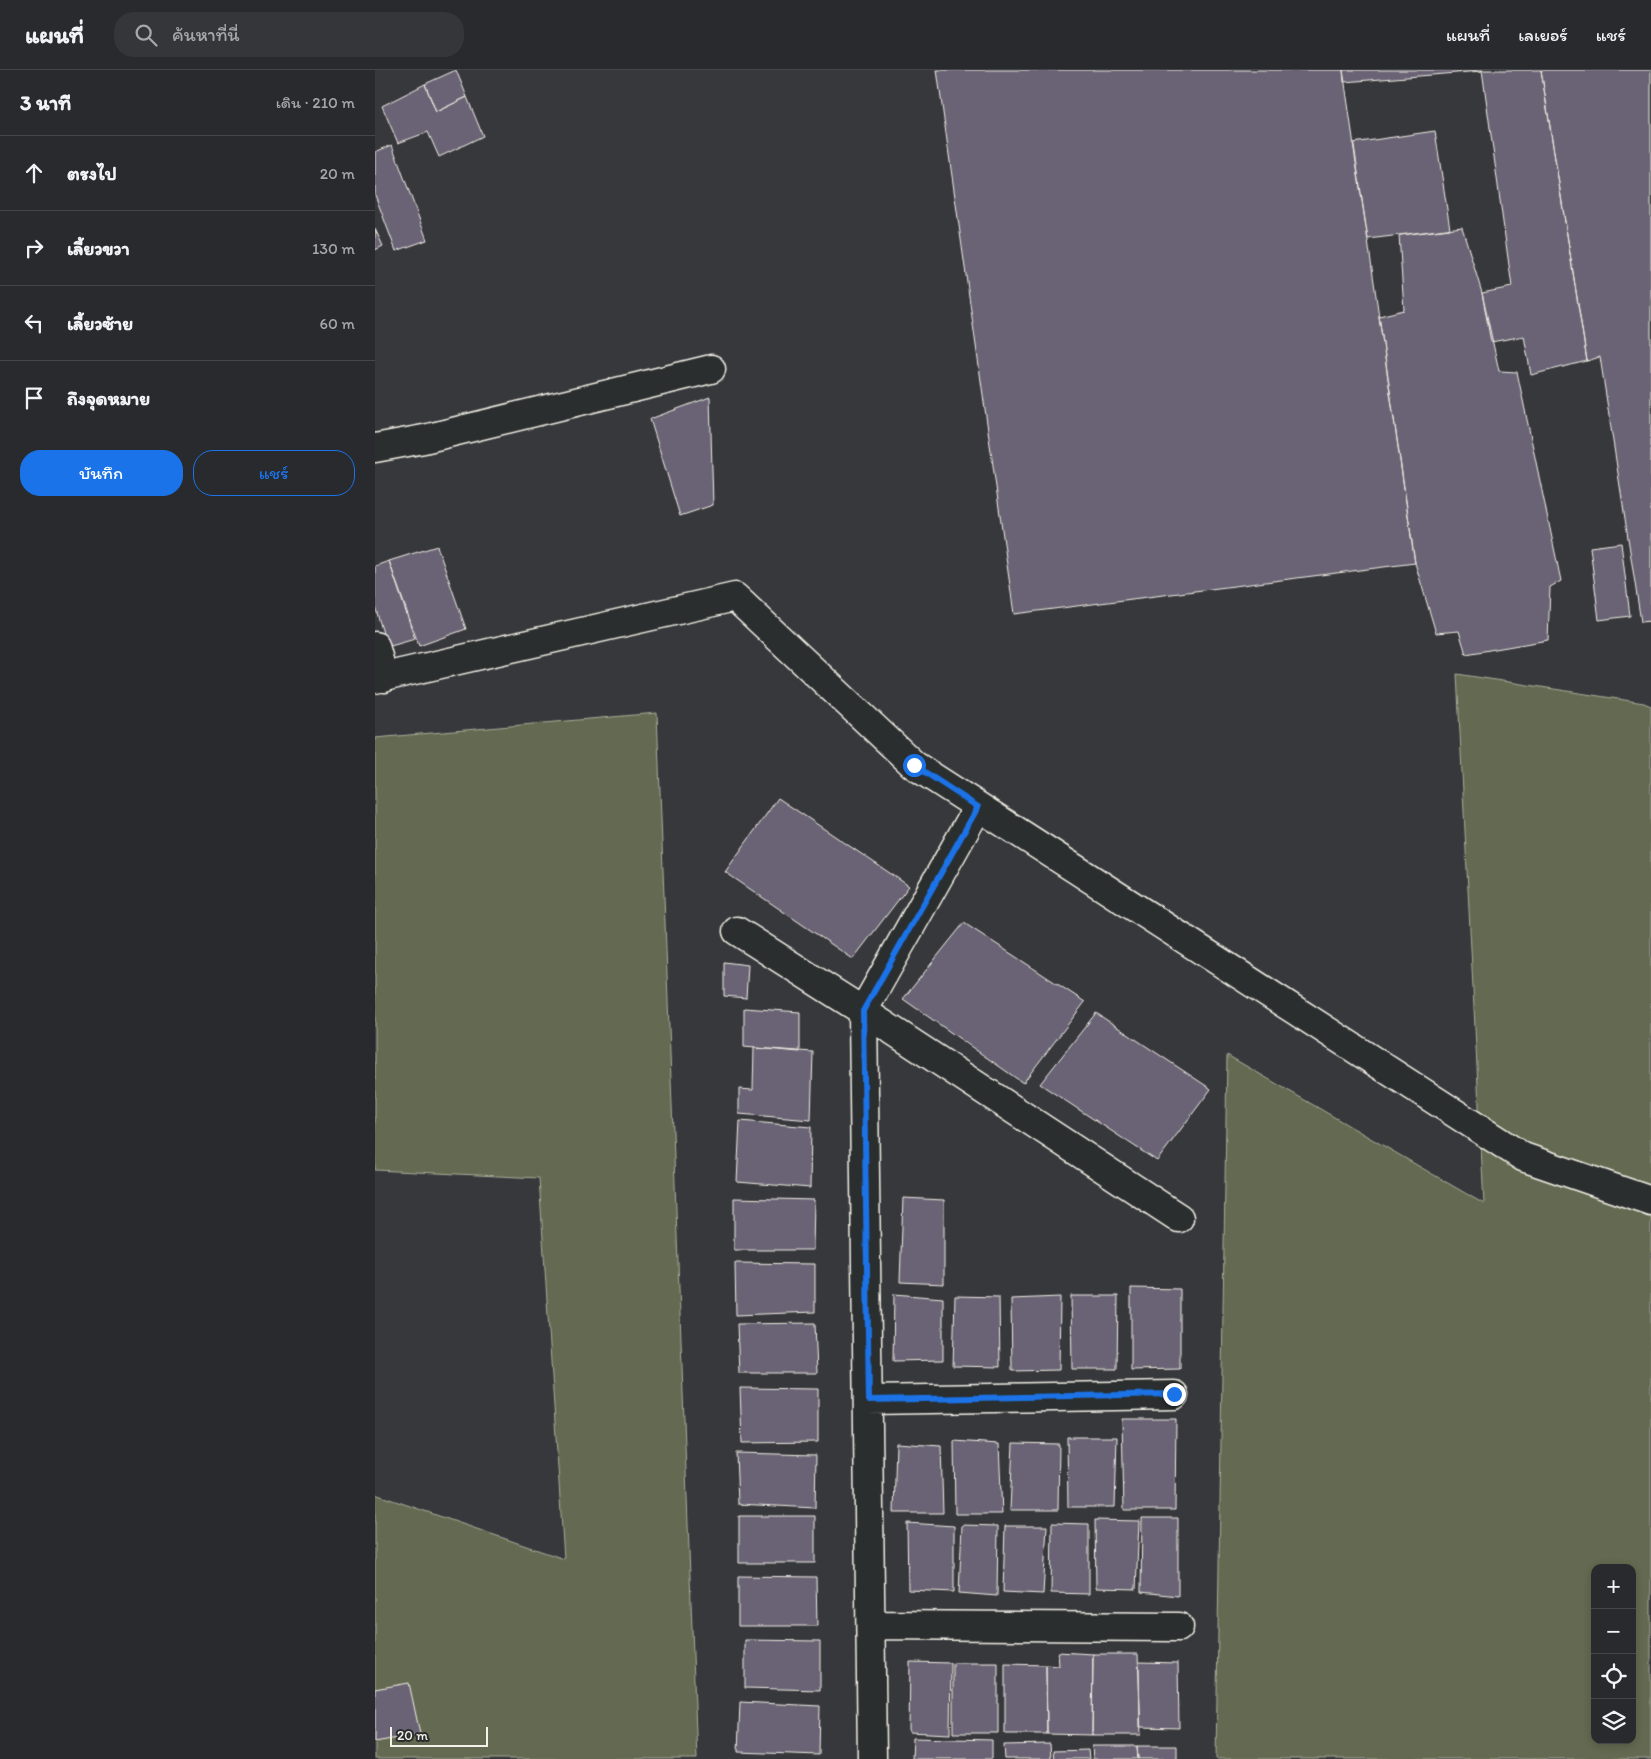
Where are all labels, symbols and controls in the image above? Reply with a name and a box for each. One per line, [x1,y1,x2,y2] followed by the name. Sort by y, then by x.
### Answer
[114,12,464,57] search box
[25,20,84,49] text: แผนที่
[132,21,160,49] icon: search
[172,23,240,46] text: ค้นหาที่นี่
[1446,24,1490,46] text: แผนที่
[1518,24,1568,46] text: เลเยอร์
[1596,24,1626,46] text: แชร์
[20,90,71,115] text: 3 นาที
[276,93,355,112] text: เดิน · 210 m
[20,159,48,187] icon: ahead
[67,162,117,185] text: ตรงไป
[320,164,355,183] text: 20 m
[20,234,48,262] icon: right
[67,237,130,260] text: เลี้ยวขวา
[312,239,355,258] text: 130 m
[20,309,48,337] icon: left
[67,312,133,335] text: เลี้ยวซ้าย
[320,314,355,333] text: 60 m
[20,384,48,412] icon: arrive
[67,387,150,410] text: ถึงจุดหมาย
[20,450,183,496] button: บันทึก
[193,450,355,496] button: แชร์
[903,754,926,777] route start
[1163,1383,1186,1406] route end
[1591,1564,1636,1744] map controls
[1591,1564,1636,1609] button: +
[1591,1609,1636,1654] button: −
[1591,1654,1636,1699] button: locate
[1591,1699,1636,1744] button: layers
[390,1724,487,1747] scale bar
[397,1727,428,1744] text: 20 m

